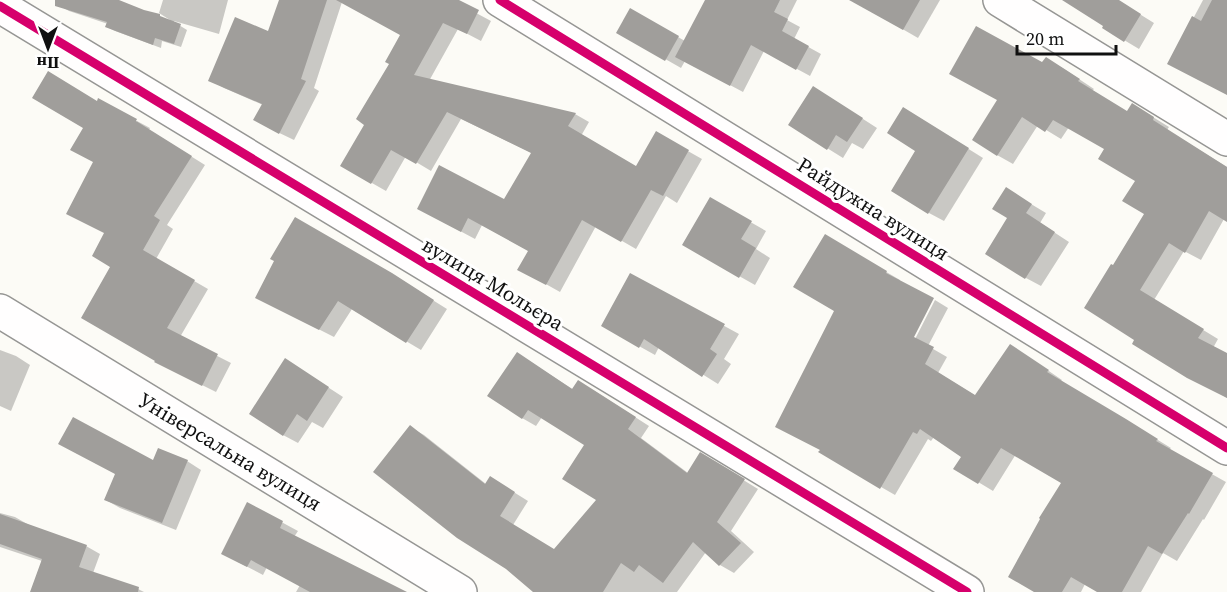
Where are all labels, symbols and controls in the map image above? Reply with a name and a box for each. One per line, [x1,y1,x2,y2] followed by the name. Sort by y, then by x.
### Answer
[18,18,78,78] north arrow
[1017,18,1116,56] scale bar
[1026,26,1064,51] text: 20 m
[37,52,59,74] text: Пн
[792,150,955,267] street label: Райдужна вулиця
[417,230,570,338] street label: вулиця Мольєра
[133,385,327,518] street label: Універсальна вулиця

